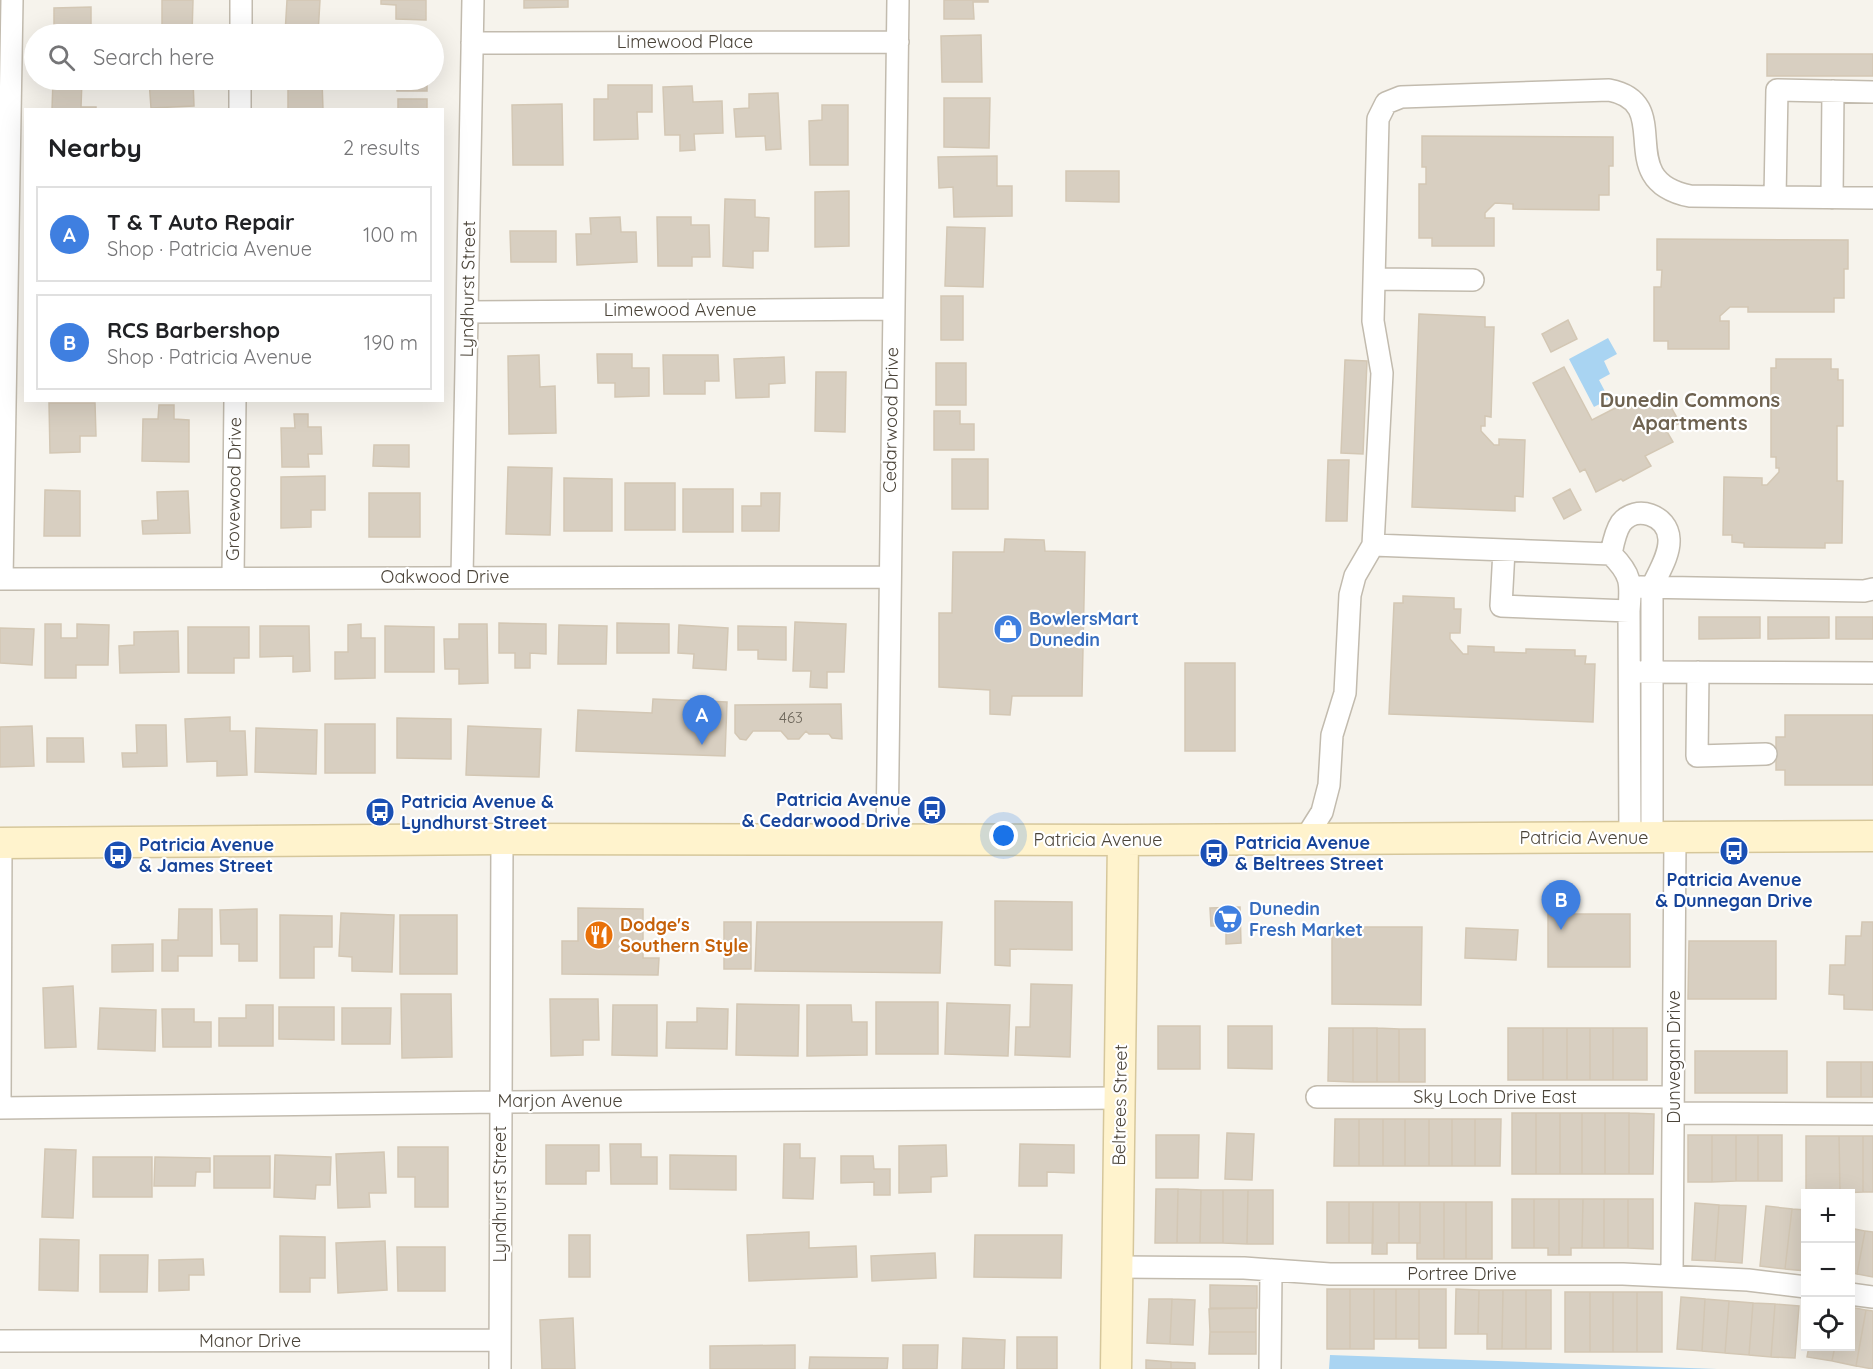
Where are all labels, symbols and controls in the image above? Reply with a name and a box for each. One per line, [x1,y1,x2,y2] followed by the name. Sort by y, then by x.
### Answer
[24,24,444,90] search box
[617,30,753,53] street label: Limewood Place
[45,41,78,74] icon: search
[93,43,214,71] text: Search here
[48,131,142,164] text: Nearby
[343,135,420,160] text: 2 results
[107,208,295,236] text: T & T Auto Repair
[455,220,480,358] street label: Lyndhurst Street
[63,222,76,247] text: A
[363,222,418,247] text: 100 m
[107,236,312,261] text: Shop · Patricia Avenue
[604,298,756,321] street label: Limewood Avenue
[107,316,280,344] text: RCS Barbershop
[63,330,76,355] text: B
[364,330,418,355] text: 190 m
[107,344,312,369] text: Shop · Patricia Avenue
[878,347,903,493] street label: Cedarwood Drive
[1600,387,1780,435] district label: Dunedin Commons Apartments
[221,417,246,561] street label: Grovewood Drive
[381,565,509,588] street label: Oakwood Drive
[1029,607,1139,651] place label: BowlersMart Dunedin
[992,613,1024,645] shop icon: BowlersMart Dunedin
[682,696,722,745] pin: A
[779,708,803,727] house number: 463
[742,788,911,832] place label: Patricia Avenue & Cedarwood Drive
[401,790,554,834] place label: Patricia Avenue & Lyndhurst Street
[916,794,948,826] bus stop icon: Patricia Avenue & Cedarwood Drive
[364,796,396,828] bus stop icon: Patricia Avenue & Lyndhurst Street
[989,821,1018,850] your location
[1520,826,1649,849] street label: Patricia Avenue
[1034,828,1163,851] street label: Patricia Avenue
[1235,831,1384,875] place label: Patricia Avenue & Beltrees Street
[139,833,274,877] place label: Patricia Avenue & James Street
[1718,835,1750,867] bus stop icon: Patricia Avenue & Dunnegan Drive
[1198,837,1230,869] bus stop icon: Patricia Avenue & Beltrees Street
[102,839,134,871] bus stop icon: Patricia Avenue & James Street
[1655,868,1813,912] place label: Patricia Avenue & Dunnegan Drive
[1542,880,1580,930] pin: B
[1249,897,1363,941] place label: Dunedin Fresh Market
[1212,903,1244,935] supermarket icon: Dunedin Fresh Market
[620,913,749,957] place label: Dodge's Southern Style
[583,919,615,951] restaurant icon: Dodge's Southern Style
[1662,990,1685,1124] street label: Dunvegan Drive
[1107,1044,1132,1166] street label: Beltrees Street
[1413,1085,1577,1108] street label: Sky Loch Drive East
[497,1089,623,1112] street label: Marjon Avenue
[488,1126,511,1262] street label: Lyndhurst Street
[1801,1189,1855,1351] map controls
[1801,1189,1855,1243] button: +
[1801,1243,1855,1297] button: −
[1407,1262,1517,1285] street label: Portree Drive
[1801,1297,1855,1351] button: locate
[199,1329,301,1352] street label: Manor Drive

